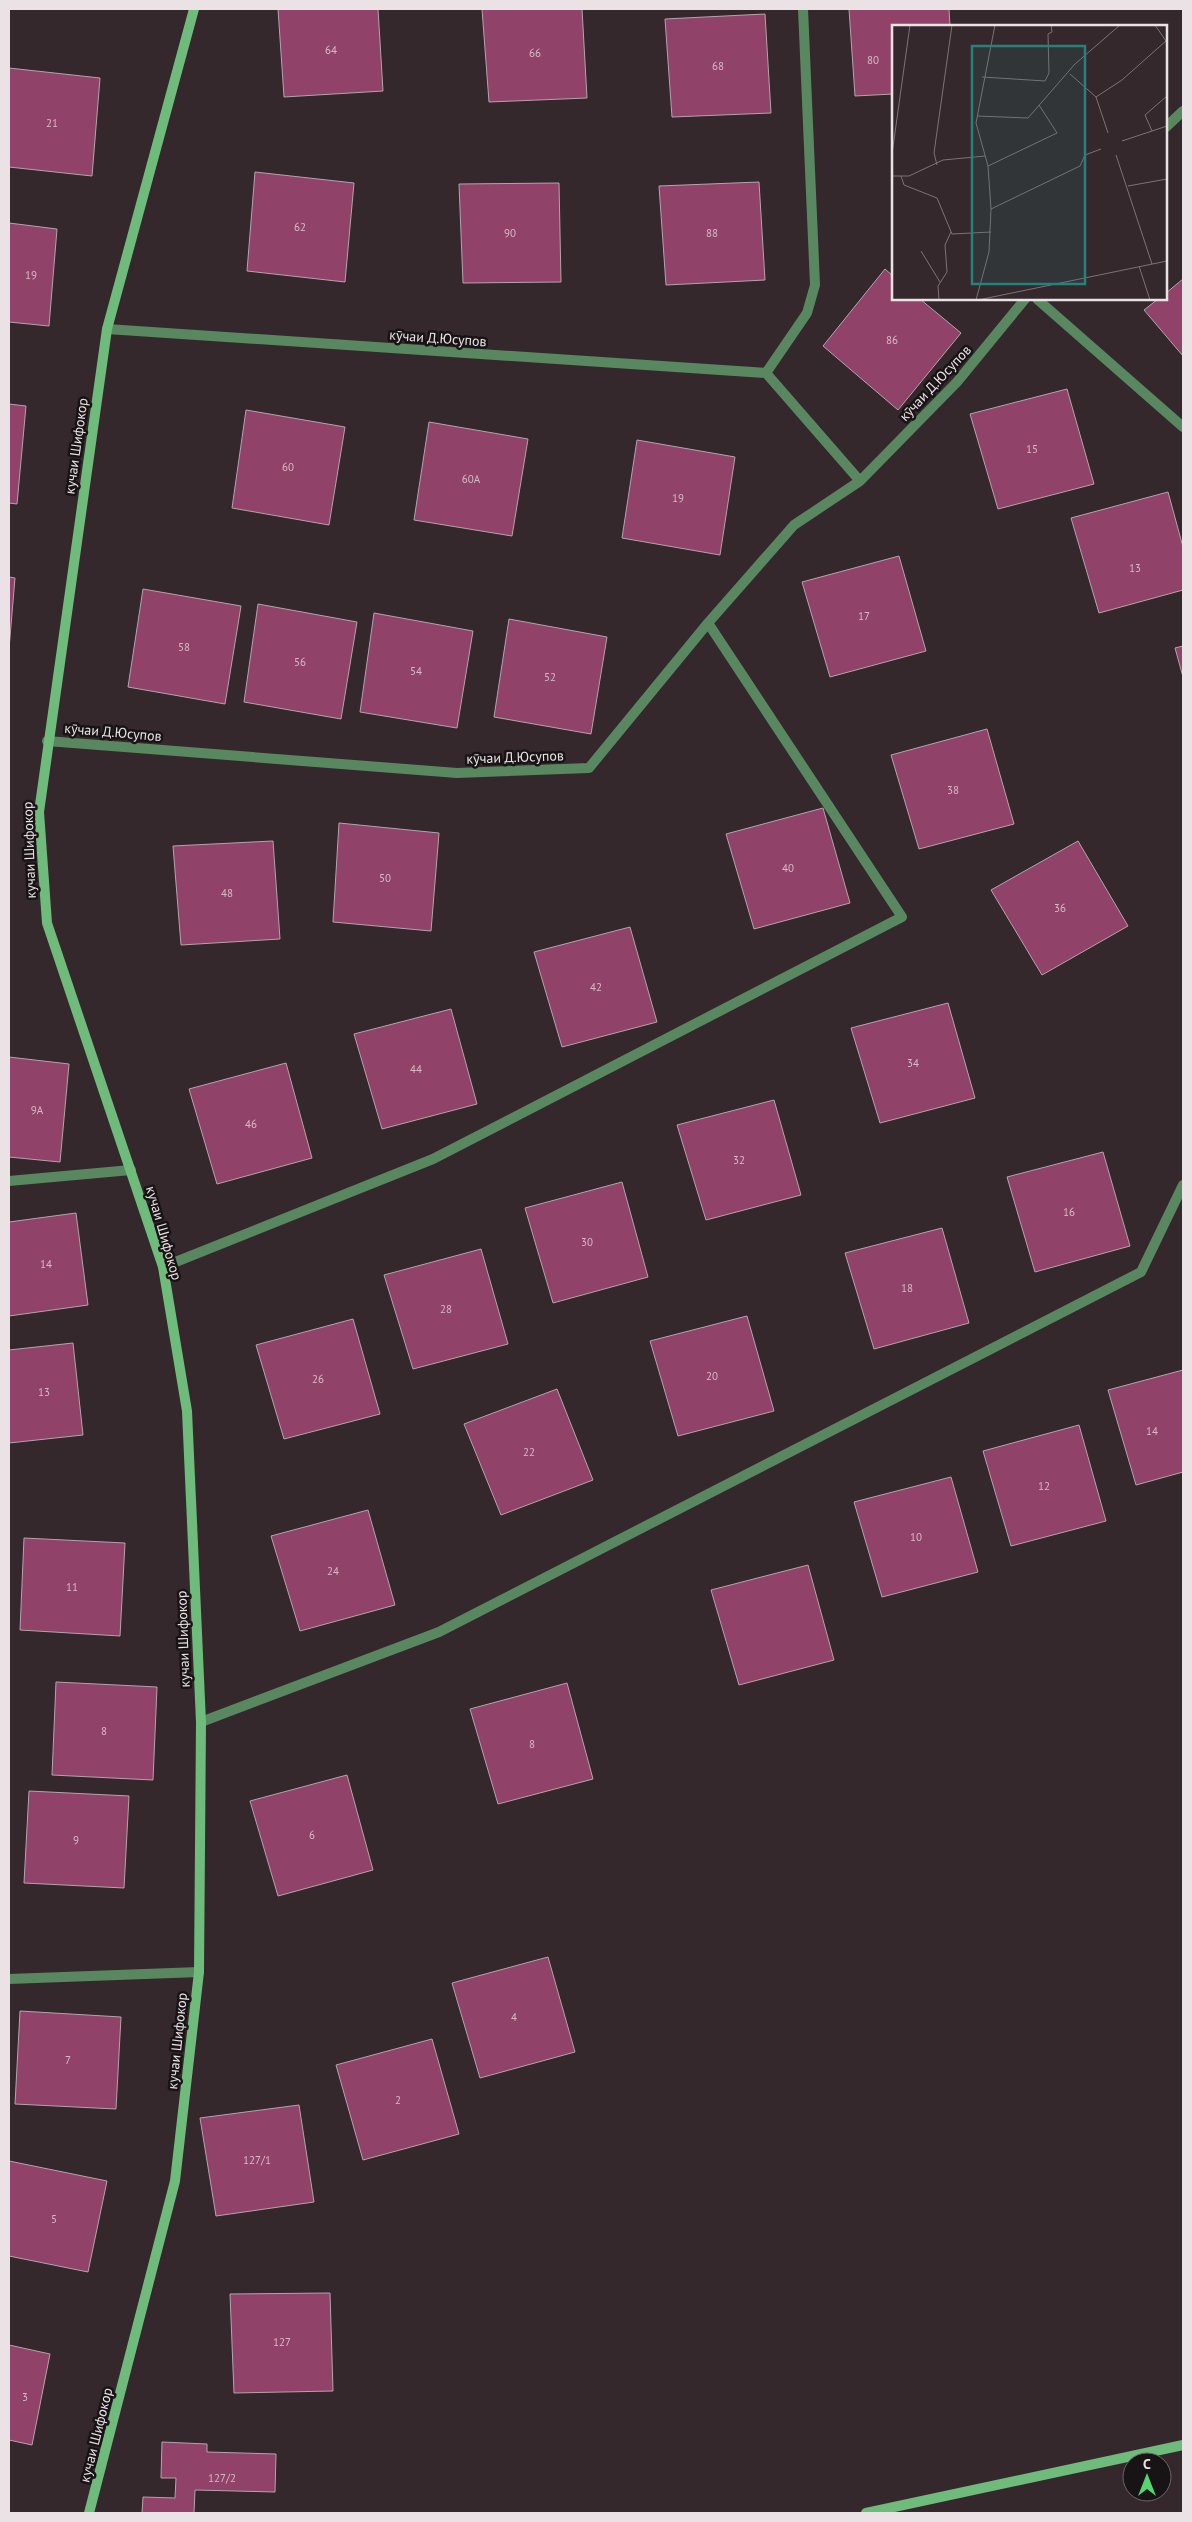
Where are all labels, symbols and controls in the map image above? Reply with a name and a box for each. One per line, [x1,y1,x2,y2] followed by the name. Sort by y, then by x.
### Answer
[892,25,1167,300] inset map
[325,43,337,57] house number: 64
[529,46,541,60] house number: 66
[867,53,879,67] house number: 80
[712,59,724,73] house number: 68
[46,116,58,130] house number: 21
[294,220,306,234] house number: 62
[504,226,516,240] house number: 90
[706,226,718,240] house number: 88
[25,268,37,282] house number: 19
[389,326,487,350] street label: кӯчаи Д.Юсупов
[886,333,898,347] house number: 86
[895,341,975,425] street label: кӯчаи Д.Юсупов
[60,397,92,495] street label: кучаи Шифокор
[1026,442,1038,456] house number: 15
[282,460,294,474] house number: 60
[462,472,481,486] house number: 60А
[672,491,684,505] house number: 19
[1129,561,1141,575] house number: 13
[858,609,870,623] house number: 17
[178,640,190,654] house number: 58
[294,655,306,669] house number: 56
[410,664,422,678] house number: 54
[544,670,556,684] house number: 52
[64,719,162,745] street label: кӯчаи Д.Юсупов
[466,746,564,768] street label: кӯчаи Д.Юсупов
[947,783,959,797] house number: 38
[18,801,40,899] street label: кучаи Шифокор
[782,861,794,875] house number: 40
[379,871,391,885] house number: 50
[221,886,233,900] house number: 48
[1054,901,1066,915] house number: 36
[590,980,602,994] house number: 42
[907,1056,919,1070] house number: 34
[410,1062,422,1076] house number: 44
[31,1103,44,1117] house number: 9А
[245,1117,257,1131] house number: 46
[733,1153,745,1167] house number: 32
[142,1184,186,1282] street label: кучаи Шифокор
[1063,1205,1075,1219] house number: 16
[581,1235,593,1249] house number: 30
[40,1257,52,1271] house number: 14
[901,1281,913,1295] house number: 18
[440,1302,452,1316] house number: 28
[706,1369,718,1383] house number: 20
[312,1372,324,1386] house number: 26
[38,1385,50,1399] house number: 13
[1146,1424,1158,1438] house number: 14
[523,1445,535,1459] house number: 22
[1038,1479,1050,1493] house number: 12
[910,1530,922,1544] house number: 10
[327,1564,339,1578] house number: 24
[66,1580,78,1594] house number: 11
[172,1590,194,1688] street label: кучаи Шифокор
[101,1724,107,1738] house number: 8
[529,1737,535,1751] house number: 8
[309,1828,315,1842] house number: 6
[73,1833,79,1847] house number: 9
[163,1992,191,2090] street label: кучаи Шифокор
[511,2010,517,2024] house number: 4
[65,2053,71,2067] house number: 7
[395,2093,401,2107] house number: 2
[243,2153,271,2167] house number: 127/1
[51,2212,57,2226] house number: 5
[273,2335,291,2349] house number: 127
[76,2386,116,2484] street label: кучаи Шифокор
[22,2390,28,2404] house number: 3
[1122,2452,1172,2502] north arrow
[1143,2455,1151,2473] text: С
[208,2471,236,2485] house number: 127/2

